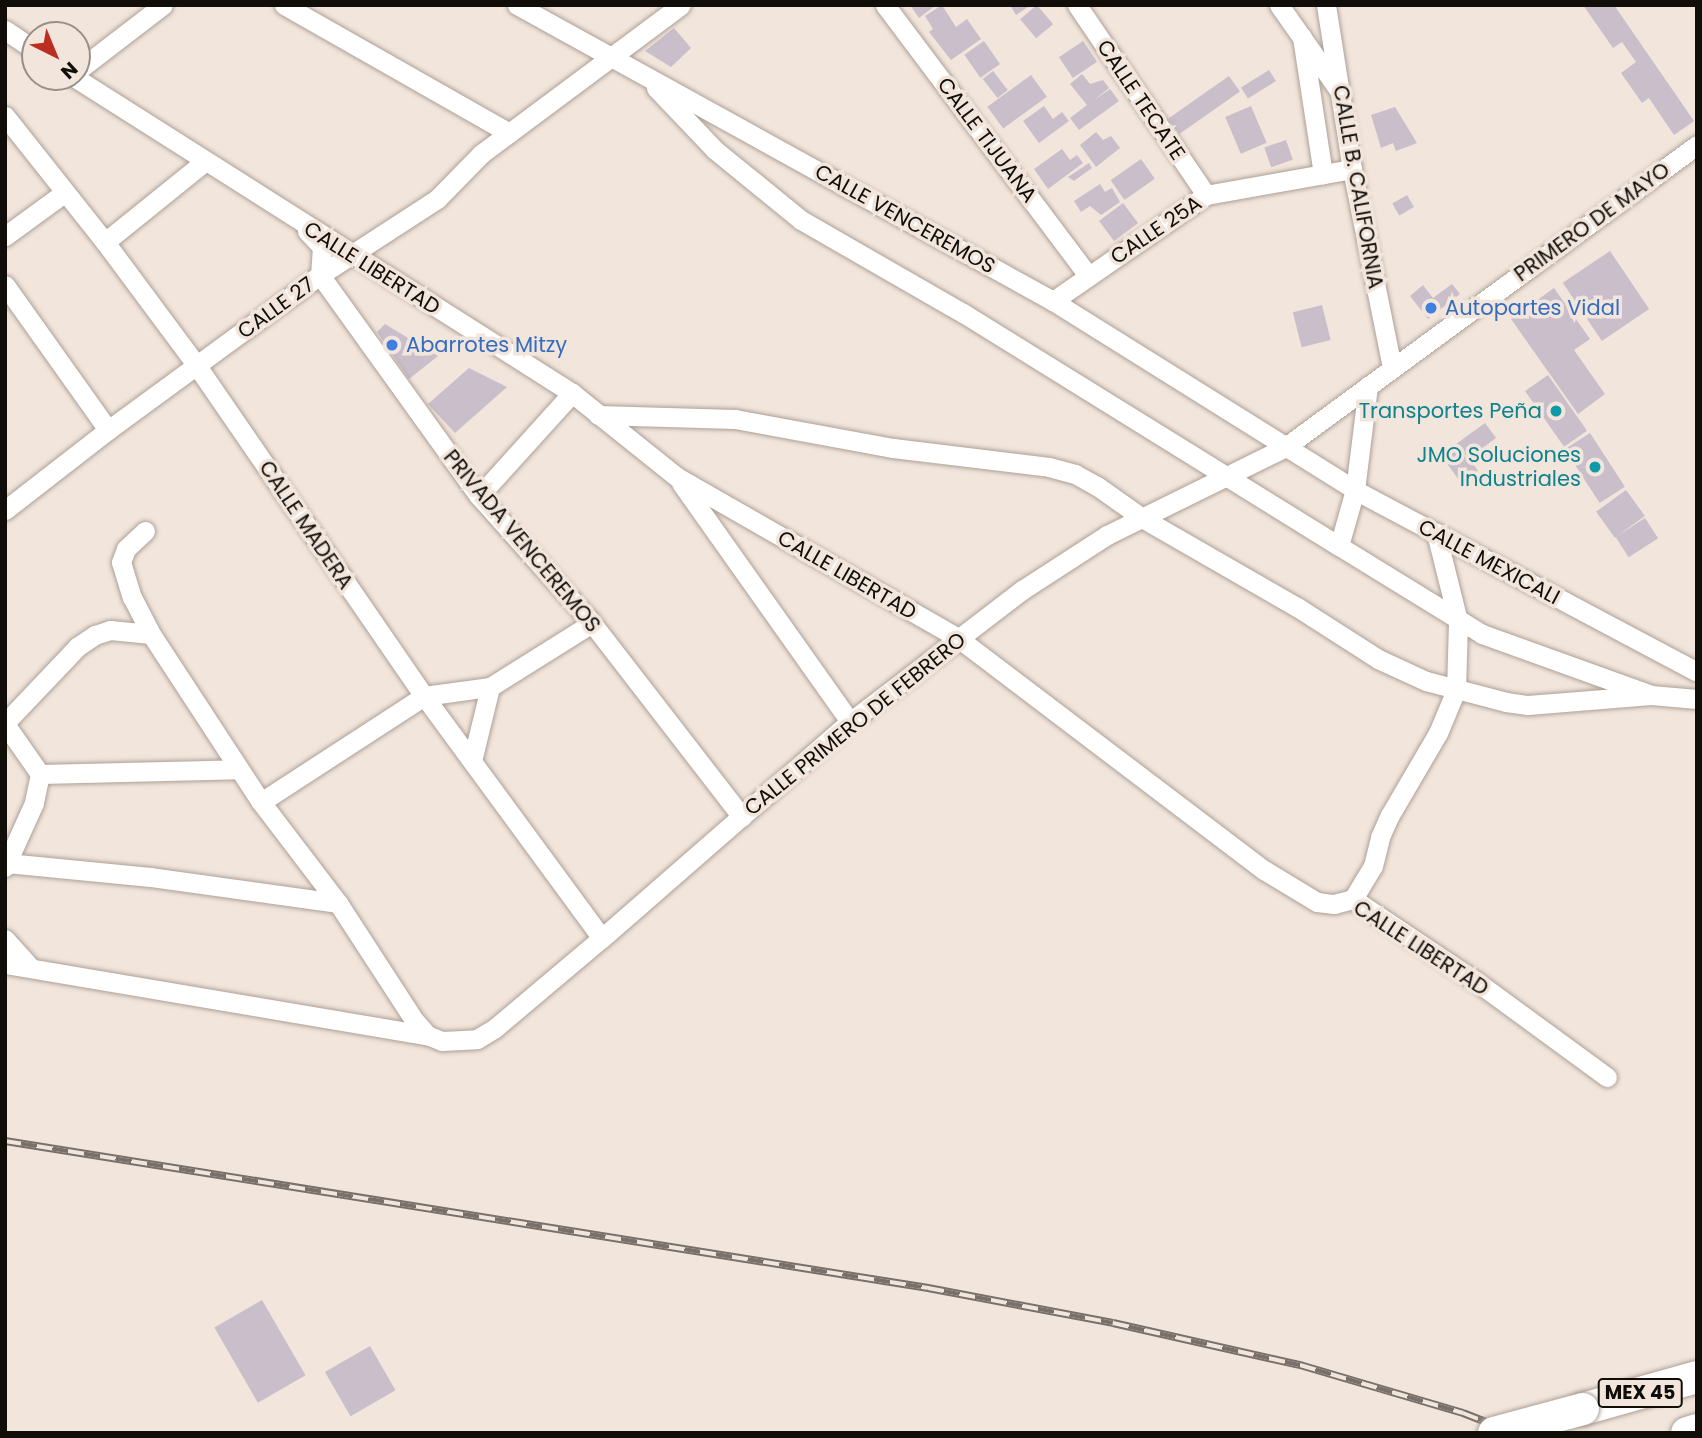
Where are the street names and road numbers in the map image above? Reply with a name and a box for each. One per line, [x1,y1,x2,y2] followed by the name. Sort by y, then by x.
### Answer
[1092,35,1190,165] street label: CALLE TECATE
[932,73,1042,207] street label: CALLE TIJUANA
[1328,83,1388,291] street label: CALLE B. CALIFORNIA
[1509,157,1675,287] street label: PRIMERO DE MAYO
[811,159,999,279] street label: CALLE VENCEREMOS
[1106,190,1206,270] street label: CALLE 25A
[299,216,445,320] street label: CALLE LIBERTAD
[233,272,319,344] street label: CALLE 27
[438,445,606,637] street label: PRIVADA VENCEREMOS
[254,456,358,594] street label: CALLE MADERA
[1414,514,1564,610] street label: CALLE MEXICALI
[773,525,921,625] street label: CALLE LIBERTAD
[739,627,971,821] street label: CALLE PRIMERO DE FEBRERO
[1349,895,1493,1001] street label: CALLE LIBERTAD
[1596,1378,1684,1408] road number: MEX 45

